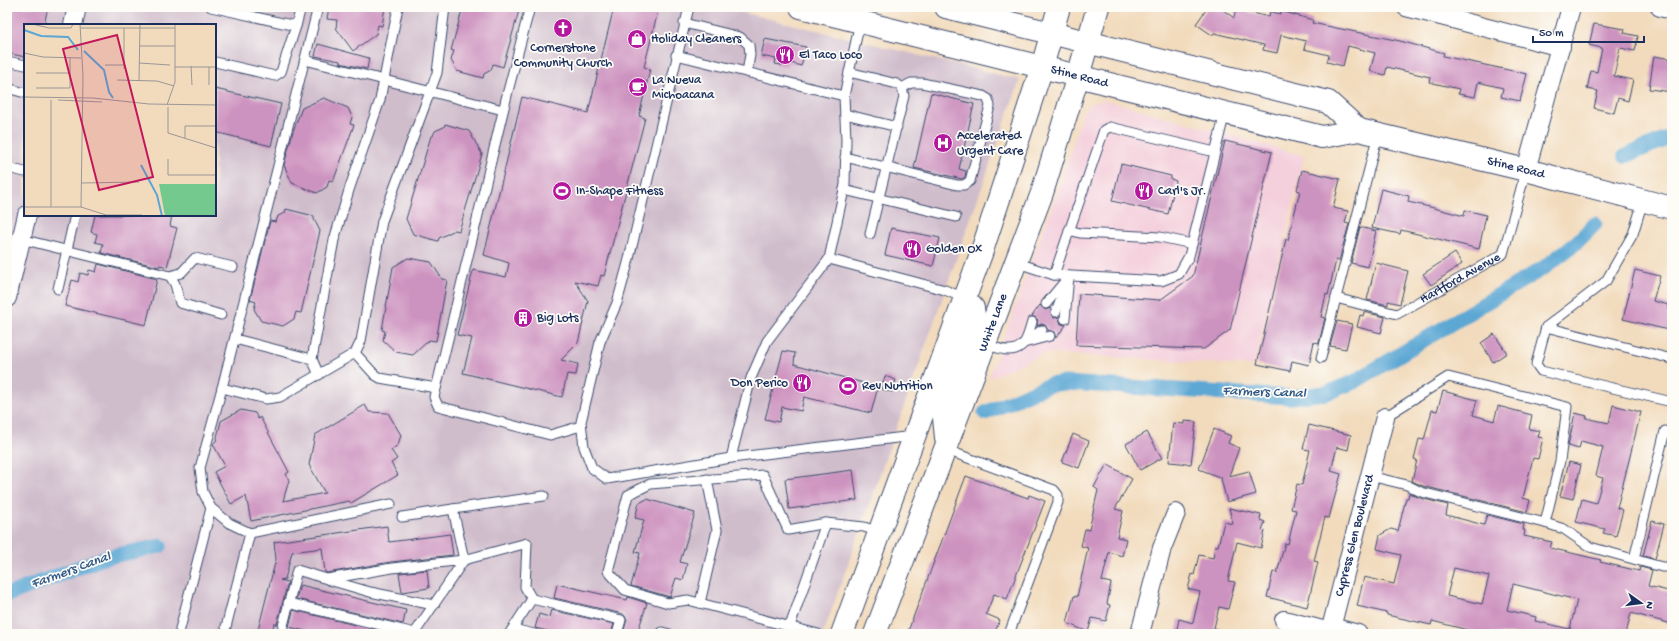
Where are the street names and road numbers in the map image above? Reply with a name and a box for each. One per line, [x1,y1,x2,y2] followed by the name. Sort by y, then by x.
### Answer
[1049,62,1111,91] street label: Stine Road
[1486,153,1548,182] street label: Stine Road
[1417,249,1503,307] street label: Hartford Avenue
[975,291,1011,354] street label: White Lane
[1332,472,1378,598] street label: Cypress Glen Boulevard

